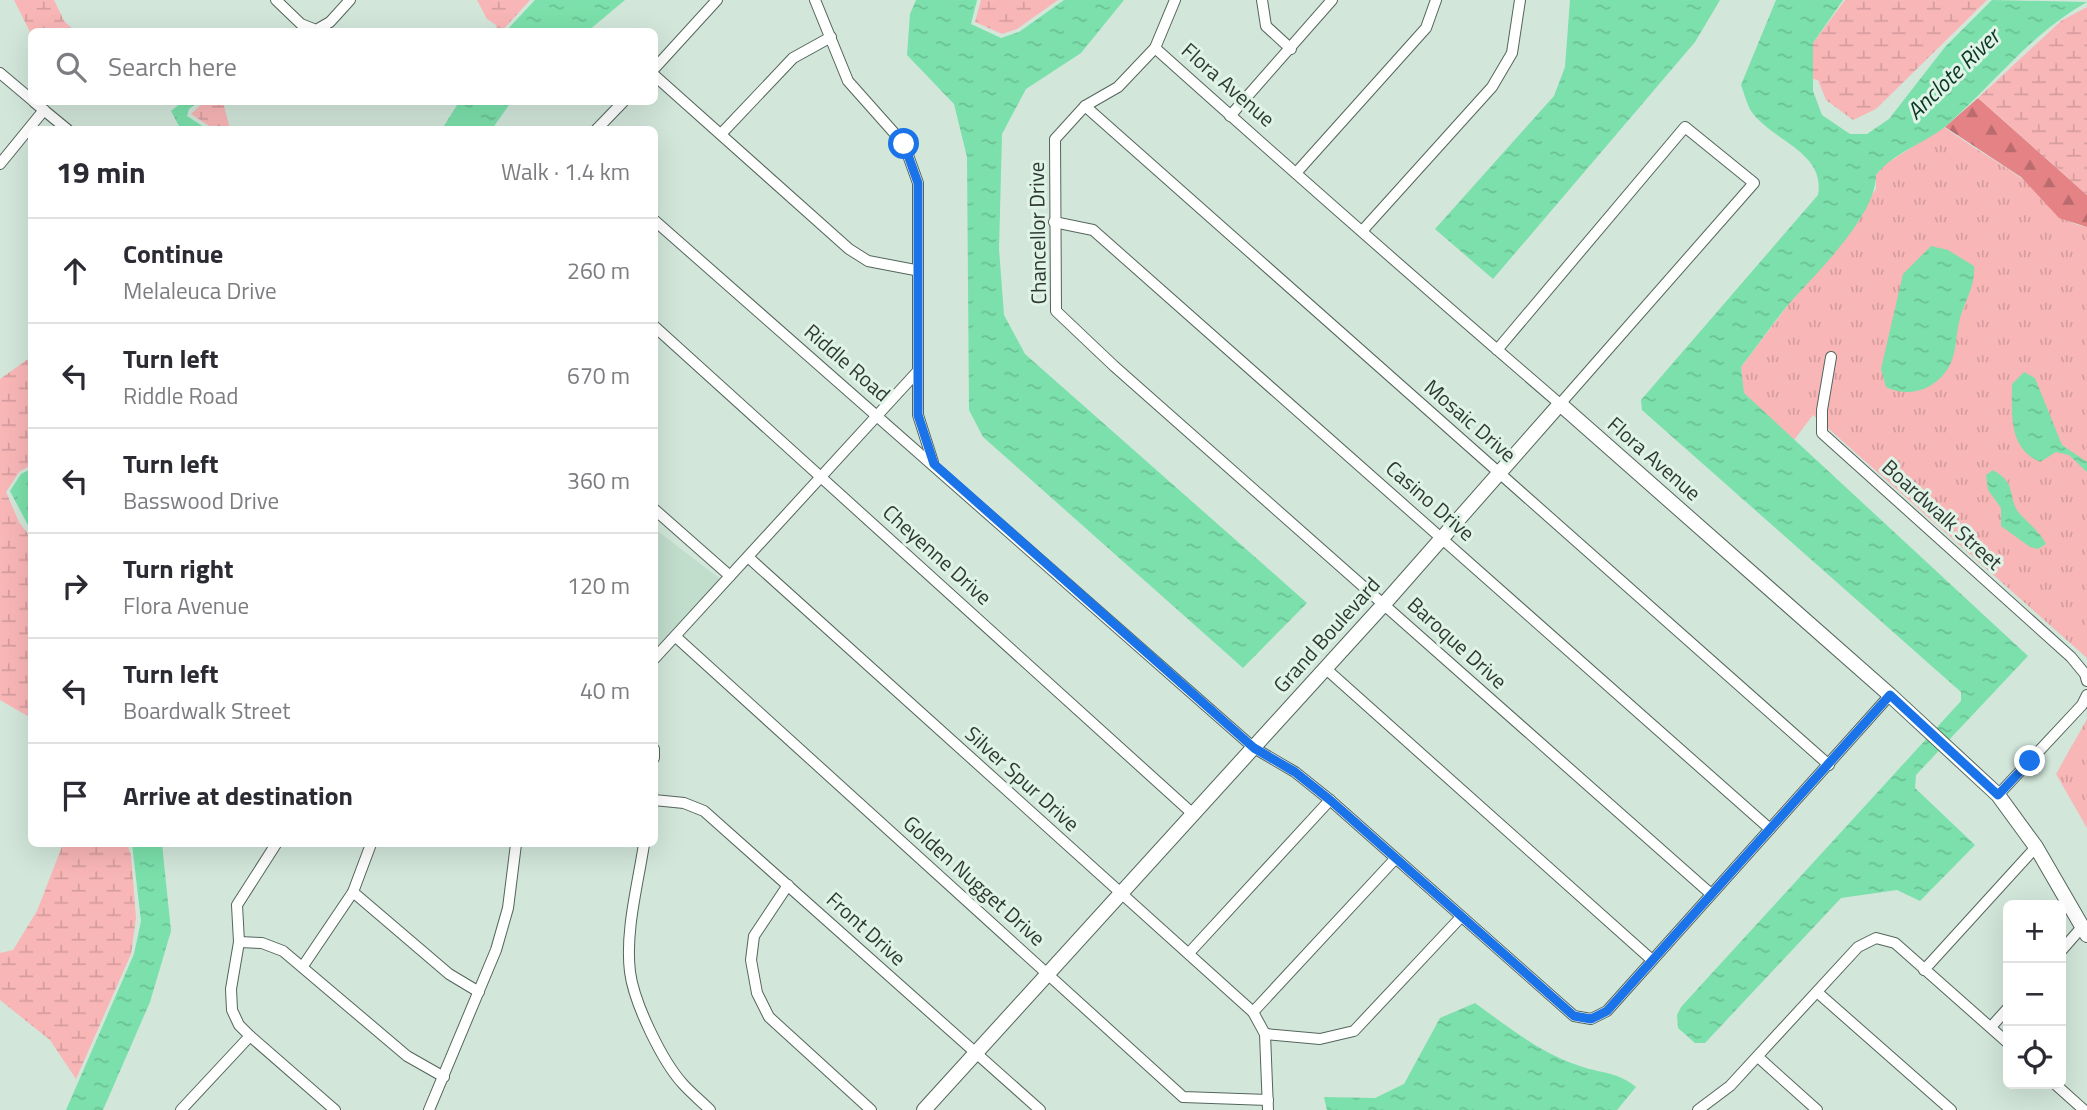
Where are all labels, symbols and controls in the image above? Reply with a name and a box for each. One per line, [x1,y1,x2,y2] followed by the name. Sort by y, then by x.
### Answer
[1898,18,2009,127] water label: Anclote River
[28,28,658,105] search box
[1175,34,1283,134] street label: Flora Avenue
[108,47,237,86] text: Search here
[52,48,90,86] icon: search
[888,128,919,159] route start
[56,149,146,195] text: 19 min
[501,154,630,189] text: Walk · 1.4 km
[1020,161,1054,305] street label: Chancellor Drive
[123,234,223,273] text: Continue
[56,252,94,290] icon: ahead
[567,253,630,288] text: 260 m
[123,273,277,308] text: Melaleuca Drive
[797,316,898,409] street label: Riddle Road
[123,339,218,378] text: Turn left
[56,357,94,395] icon: left
[567,358,630,393] text: 670 m
[1417,371,1524,469] street label: Mosaic Drive
[123,378,238,413] text: Riddle Road
[1601,408,1709,508] street label: Flora Avenue
[123,444,218,483] text: Turn left
[1875,451,2011,578] street label: Boardwalk Street
[1379,452,1482,548] street label: Casino Drive
[56,462,94,500] icon: left
[567,463,630,498] text: 360 m
[123,483,279,518] text: Basswood Drive
[876,496,999,612] street label: Cheyenne Drive
[123,549,234,588] text: Turn right
[56,567,94,605] icon: right
[567,568,630,603] text: 120 m
[1265,569,1387,700] street label: Grand Boulevard
[123,588,249,623] text: Flora Avenue
[1401,589,1515,696] street label: Baroque Drive
[123,654,218,693] text: Turn left
[56,672,94,710] icon: left
[580,673,630,708] text: 40 m
[123,693,290,728] text: Boardwalk Street
[958,718,1087,839] street label: Silver Spur Drive
[2014,745,2045,776] route end
[123,776,353,815] text: Arrive at destination
[56,777,94,815] icon: arrive
[896,808,1053,953] street label: Golden Nugget Drive
[820,884,914,973] street label: Front Drive
[2003,900,2066,1089] map controls
[2003,900,2066,963] button: +
[2003,963,2066,1026] button: −
[2003,1026,2066,1089] button: locate

